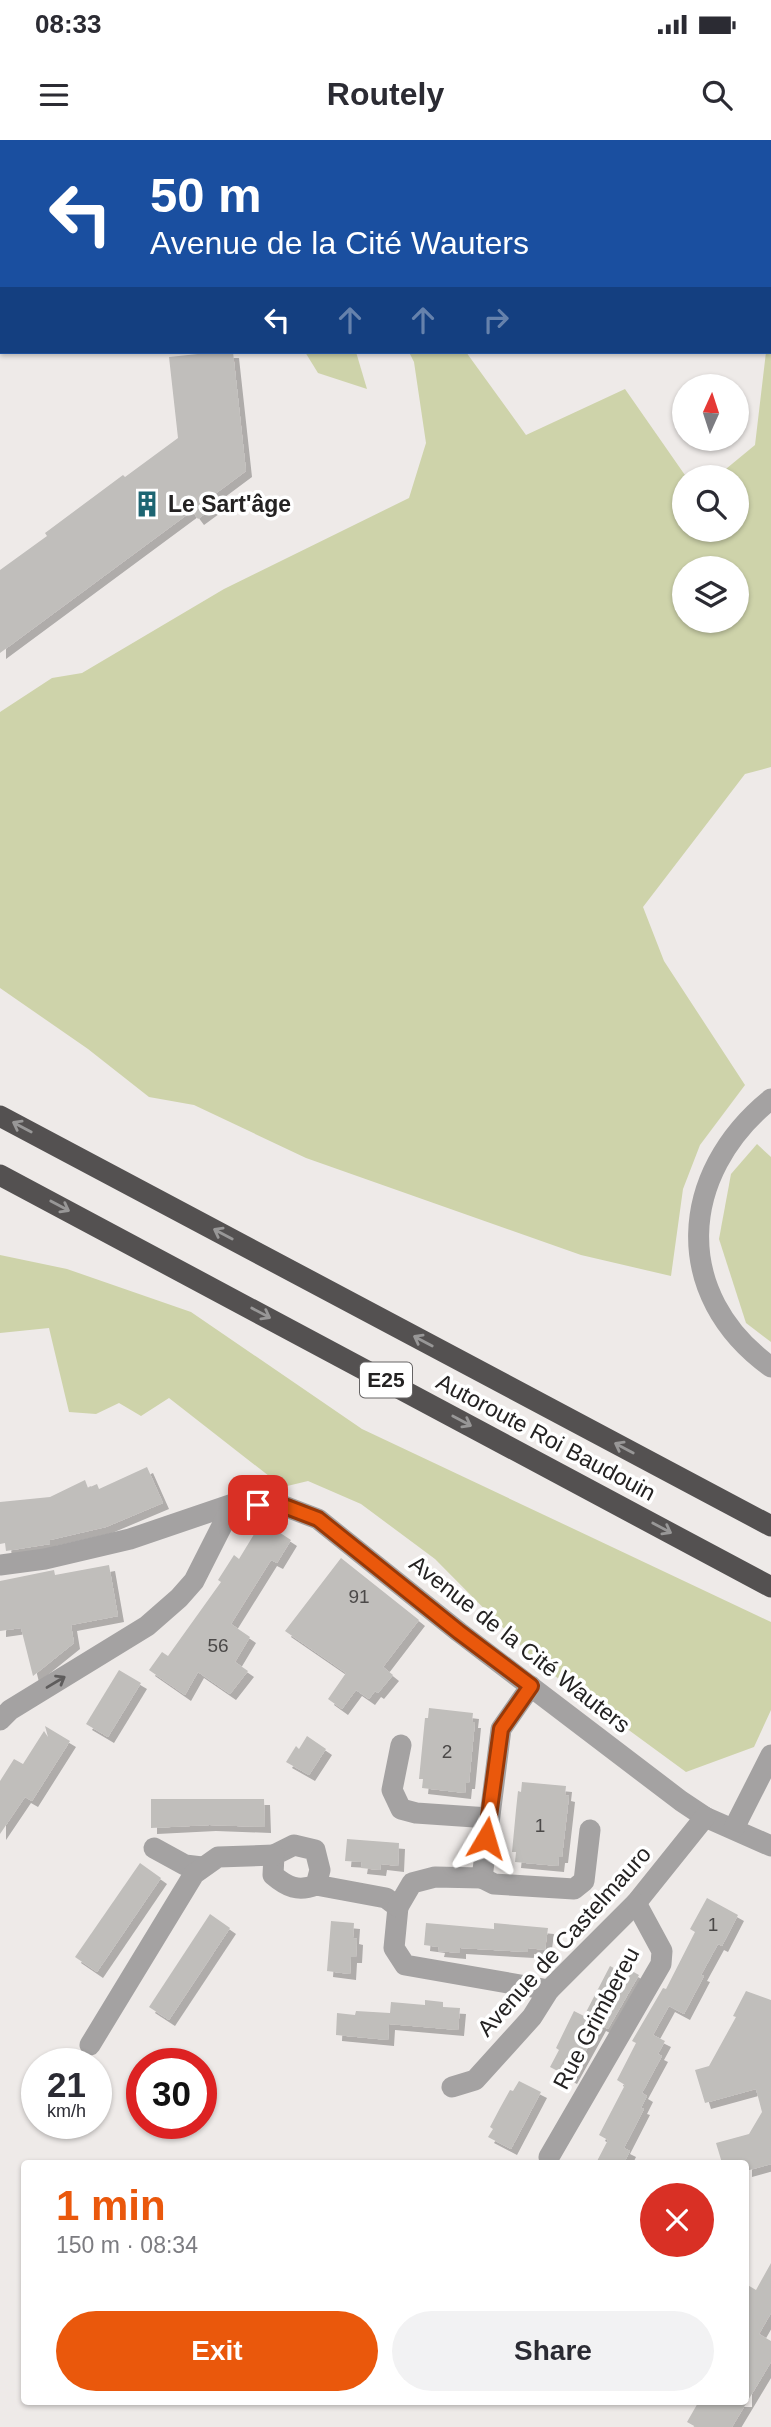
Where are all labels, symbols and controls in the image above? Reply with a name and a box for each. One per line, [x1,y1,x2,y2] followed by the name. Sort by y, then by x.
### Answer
[35,9,102,39] text: 08:33
[35,76,73,114] icon: menu
[327,76,444,112] text: Routely
[698,76,736,114] icon: search
[35,168,126,259] icon: left
[150,168,262,222] text: 50 m
[150,225,529,261] text: Avenue de la Cité Wauters
[258,301,296,339] icon: left
[331,301,369,339] icon: ahead
[404,301,442,339] icon: ahead
[477,301,515,339] icon: right
[672,374,749,452] north arrow
[672,374,749,633] map controls
[672,465,749,542] button: search
[132,489,162,519] building icon: Le Sart'âge
[168,491,291,517] place label: Le Sart'âge
[672,556,749,633] button: layers
[12,1120,33,1134] one-way arrow
[50,1200,70,1214] one-way arrow
[213,1227,233,1241] one-way arrow
[250,1307,271,1321] one-way arrow
[414,1334,434,1348] one-way arrow
[360,1362,412,1398] road number: E25
[432,1368,660,1506] street label: Autoroute Roi Baudouin
[451,1414,471,1428] one-way arrow
[614,1441,635,1454] one-way arrow
[228,1475,288,1535] pin
[239,1486,277,1524] icon: arrive
[651,1522,672,1536] one-way arrow
[405,1550,635,1738] street label: Avenue de la Cité Wauters
[348,1586,370,1607] house number: 91
[207,1635,229,1656] house number: 56
[46,1674,65,1689] one-way arrow
[442,1741,452,1762] house number: 2
[449,1801,523,1875] position arrow
[535,1815,545,1836] house number: 1
[472,1841,656,2041] street label: Avenue de Castelmauro
[708,1914,718,1935] house number: 1
[548,1942,644,2094] street label: Rue Grimbereu
[126,2048,217,2139] speed limit sign: 30
[47,2065,86,2104] text: 21
[47,2101,86,2121] text: km/h
[56,2182,166,2229] text: 1 min
[640,2183,714,2257] button: close
[56,2232,198,2258] text: 150 m · 08:34
[56,2311,378,2391] button: Exit
[392,2311,714,2391] button: Share

